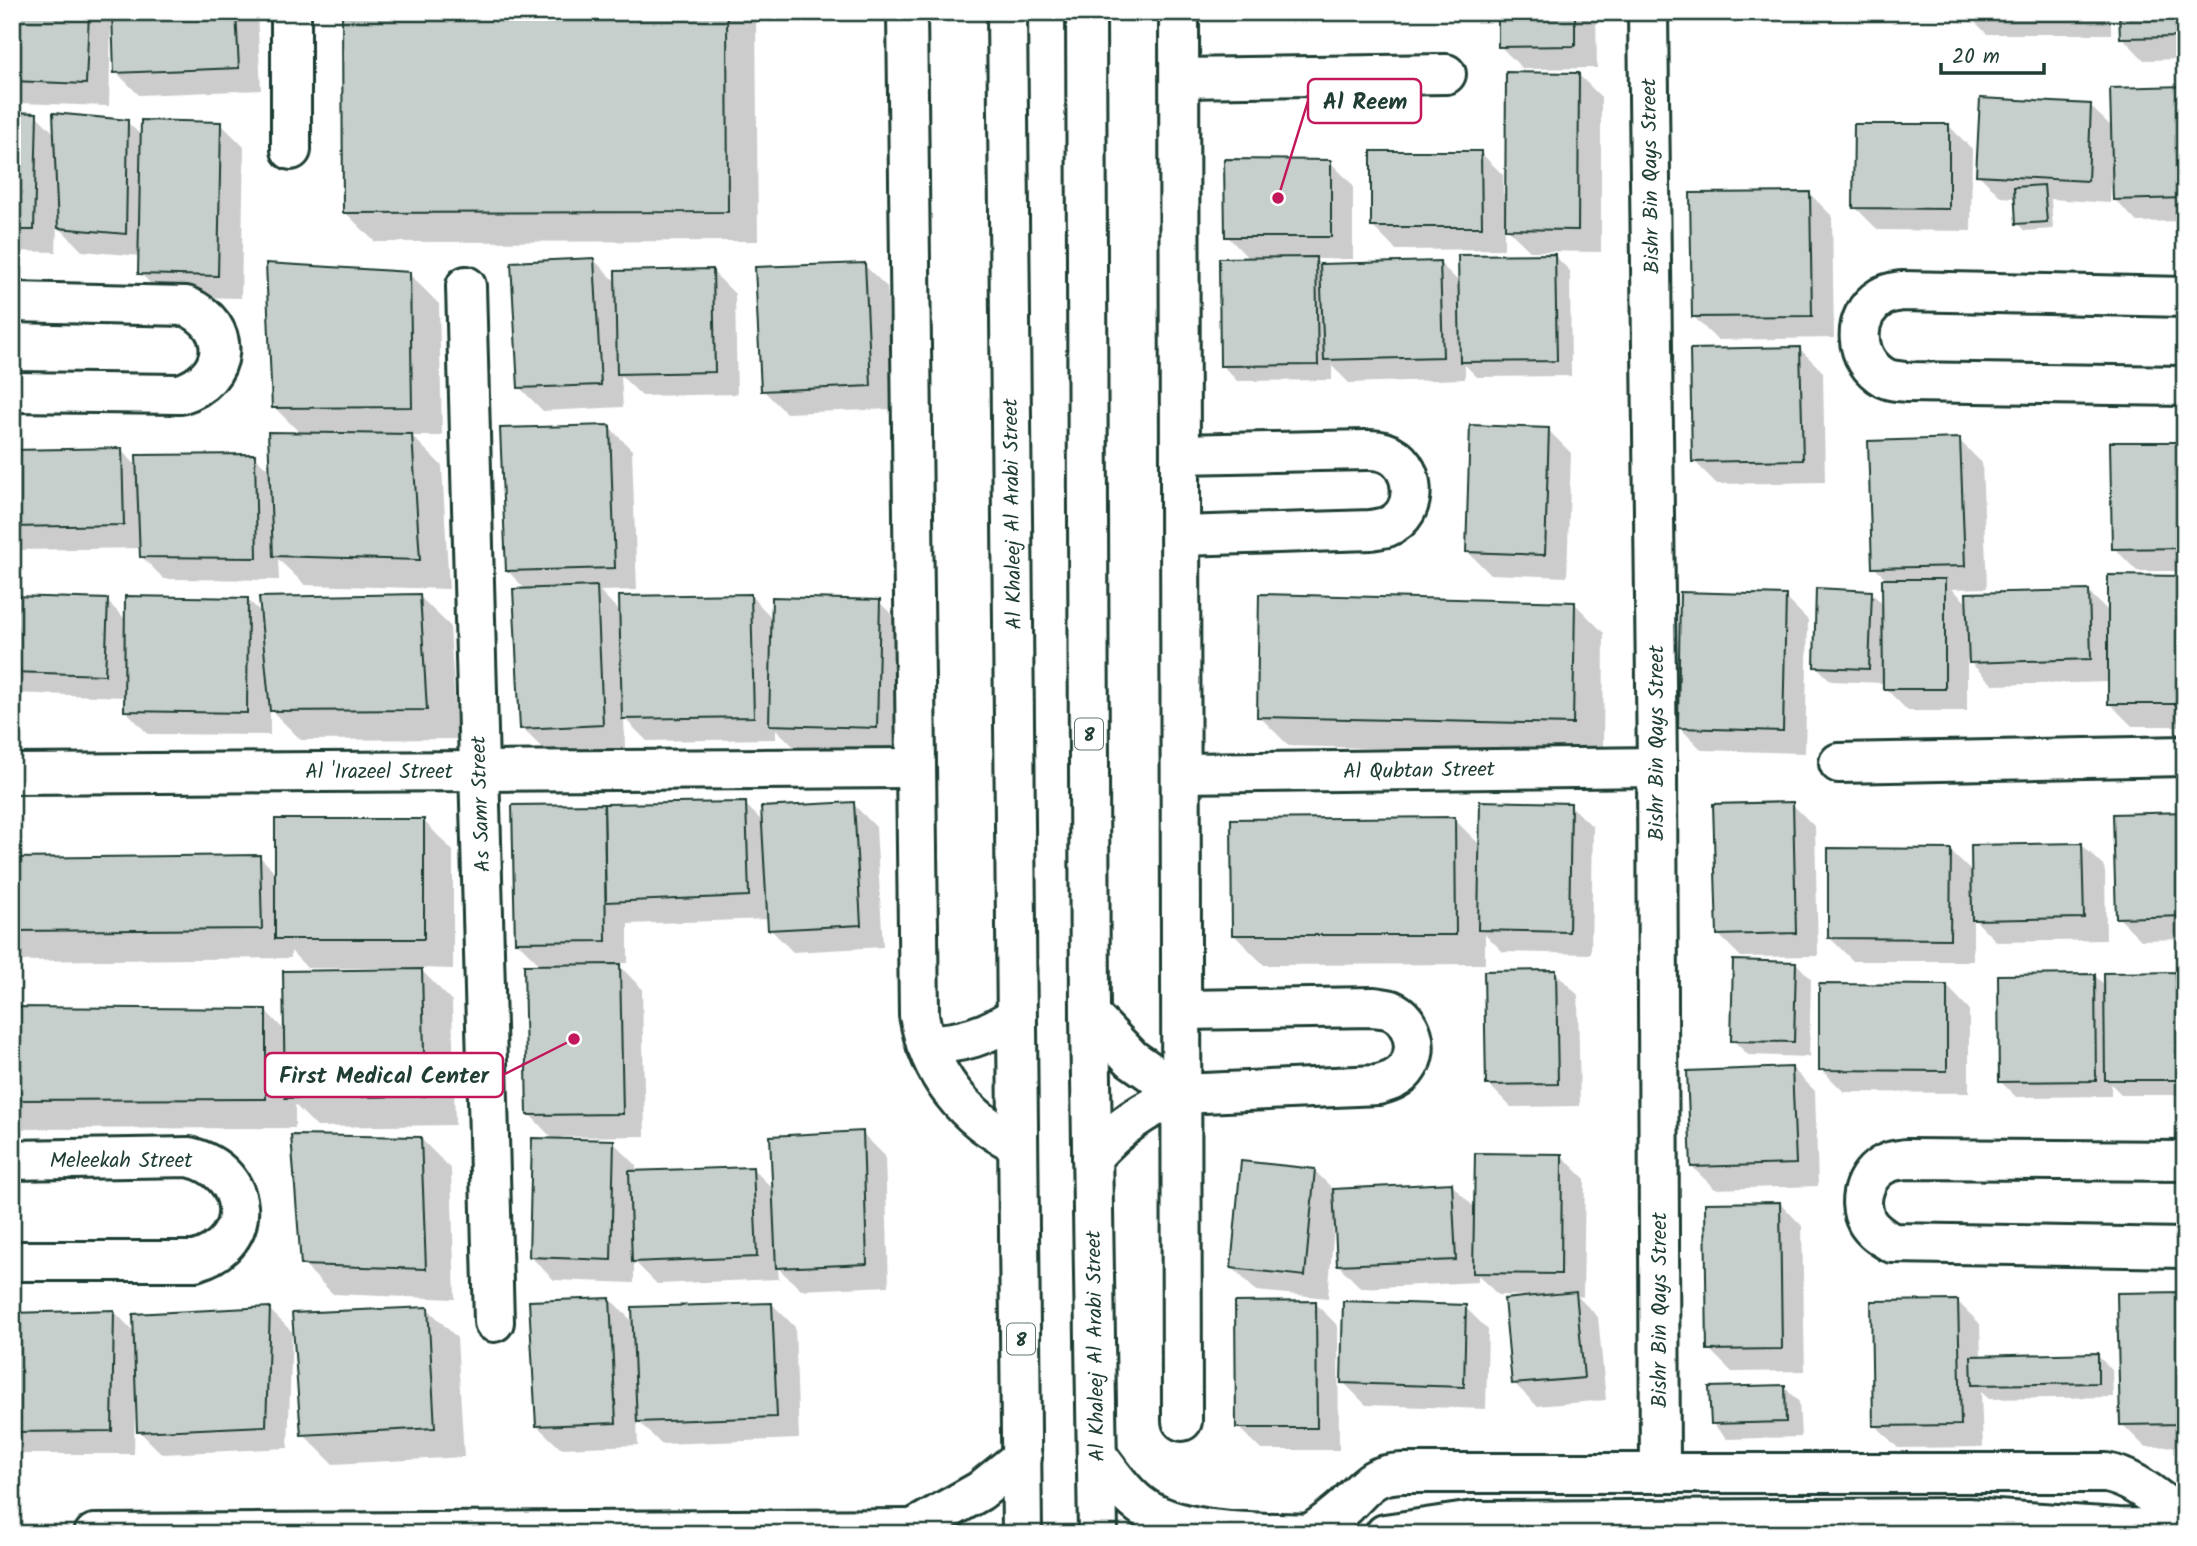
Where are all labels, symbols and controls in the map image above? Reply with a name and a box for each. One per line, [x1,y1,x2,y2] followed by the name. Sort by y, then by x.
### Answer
[1941,32,2045,76] scale bar
[1952,41,2000,74] text: 20 m
[1633,77,1670,274] street label: Bishr Bin Qays Street
[1308,79,1421,123] callout: Al Reem
[1323,85,1407,121] text: Al Reem
[995,397,1032,630] street label: Al Khaleej Al Arabi Street
[1641,644,1674,841] street label: Bishr Bin Qays Street
[1075,719,1103,750] road number: 8
[463,734,500,873] street label: As Samr Street
[1343,754,1496,789] street label: Al Qubtan Street
[305,756,454,789] street label: Al 'Irazeel Street
[265,1053,503,1097] callout: First Medical Center
[279,1059,491,1095] text: First Medical Center
[50,1145,193,1178] street label: Meleekah Street
[1644,1211,1677,1408] street label: Bishr Bin Qays Street
[1078,1229,1115,1462] street label: Al Khaleej Al Arabi Street
[1007,1324,1035,1354] road number: 8

